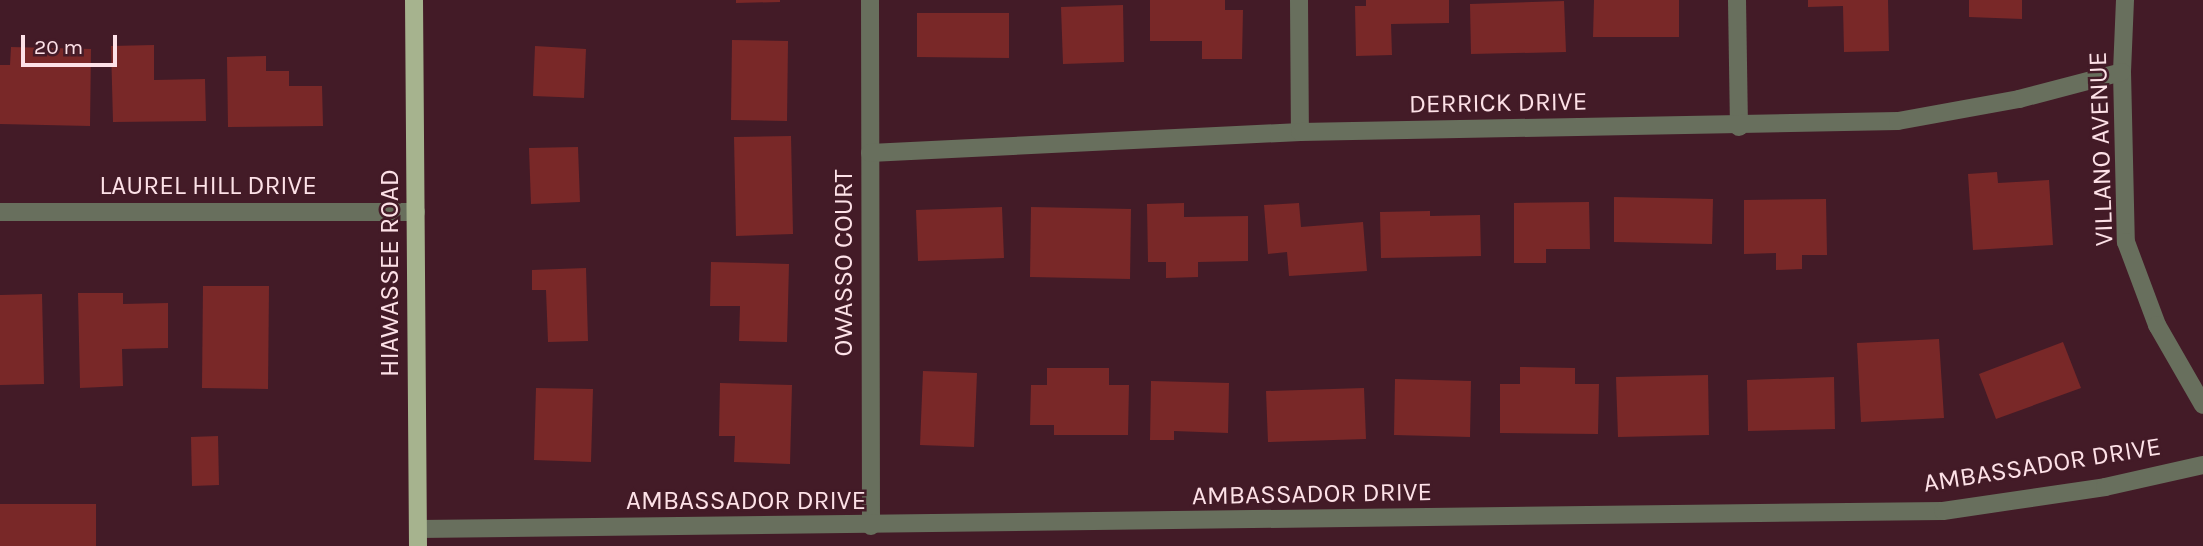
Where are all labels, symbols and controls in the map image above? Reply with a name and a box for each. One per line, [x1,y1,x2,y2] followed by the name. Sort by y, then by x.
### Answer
[24,21,121,65] scale bar
[34,35,83,59] text: 20 m
[2082,51,2120,247] street label: VILLANO AVENUE
[1409,86,1587,120] street label: DERRICK DRIVE
[374,169,406,377] street label: HIAWASSEE ROAD
[828,169,860,357] street label: OWASSO COURT
[99,170,317,202] street label: LAUREL HILL DRIVE
[1921,431,2163,499] street label: AMBASSADOR DRIVE
[1192,476,1432,512] street label: AMBASSADOR DRIVE
[626,485,866,517] street label: AMBASSADOR DRIVE

